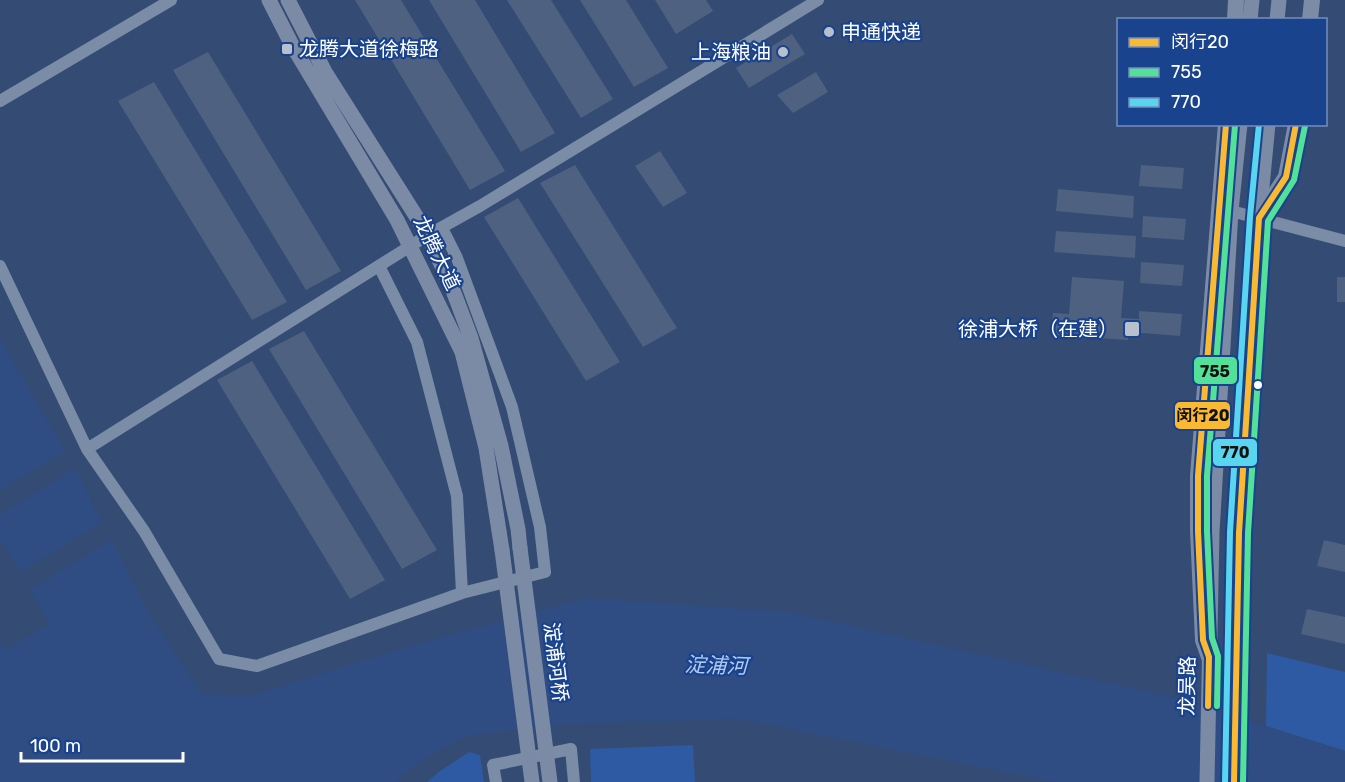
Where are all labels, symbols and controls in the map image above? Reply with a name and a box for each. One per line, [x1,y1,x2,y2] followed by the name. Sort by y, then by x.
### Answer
[1117,18,1327,126] legend
[841,20,921,44] place label: 申通快递
[822,25,836,39] marker: 申通快递
[1171,31,1229,53] text: 闵行20
[299,37,439,61] place label: 龙腾大道徐梅路
[691,40,771,64] place label: 上海粮油
[280,42,294,56] marker: 龙腾大道徐梅路
[776,45,790,59] marker: 上海粮油
[1171,61,1202,83] text: 755
[1171,91,1201,113] text: 770
[409,212,465,294] street label: 龙腾大道
[958,317,1118,341] place label: 徐浦大桥（在建）
[1123,320,1141,338] marker: 徐浦大桥（在建）
[1193,356,1238,385] line badge: 755
[1200,362,1230,381] text: 755
[1252,379,1264,391] unlabelled marker
[1174,401,1231,430] line badge: 闵行20
[1176,406,1230,425] text: 闵行20
[1212,438,1258,467] line badge: 770
[1220,443,1250,462] text: 770
[539,621,573,703] street label: 淀浦河桥
[684,651,752,679] water label: 淀浦河
[1174,656,1200,716] street label: 龙吴路
[21,725,183,763] scale bar
[30,735,81,757] text: 100 m

